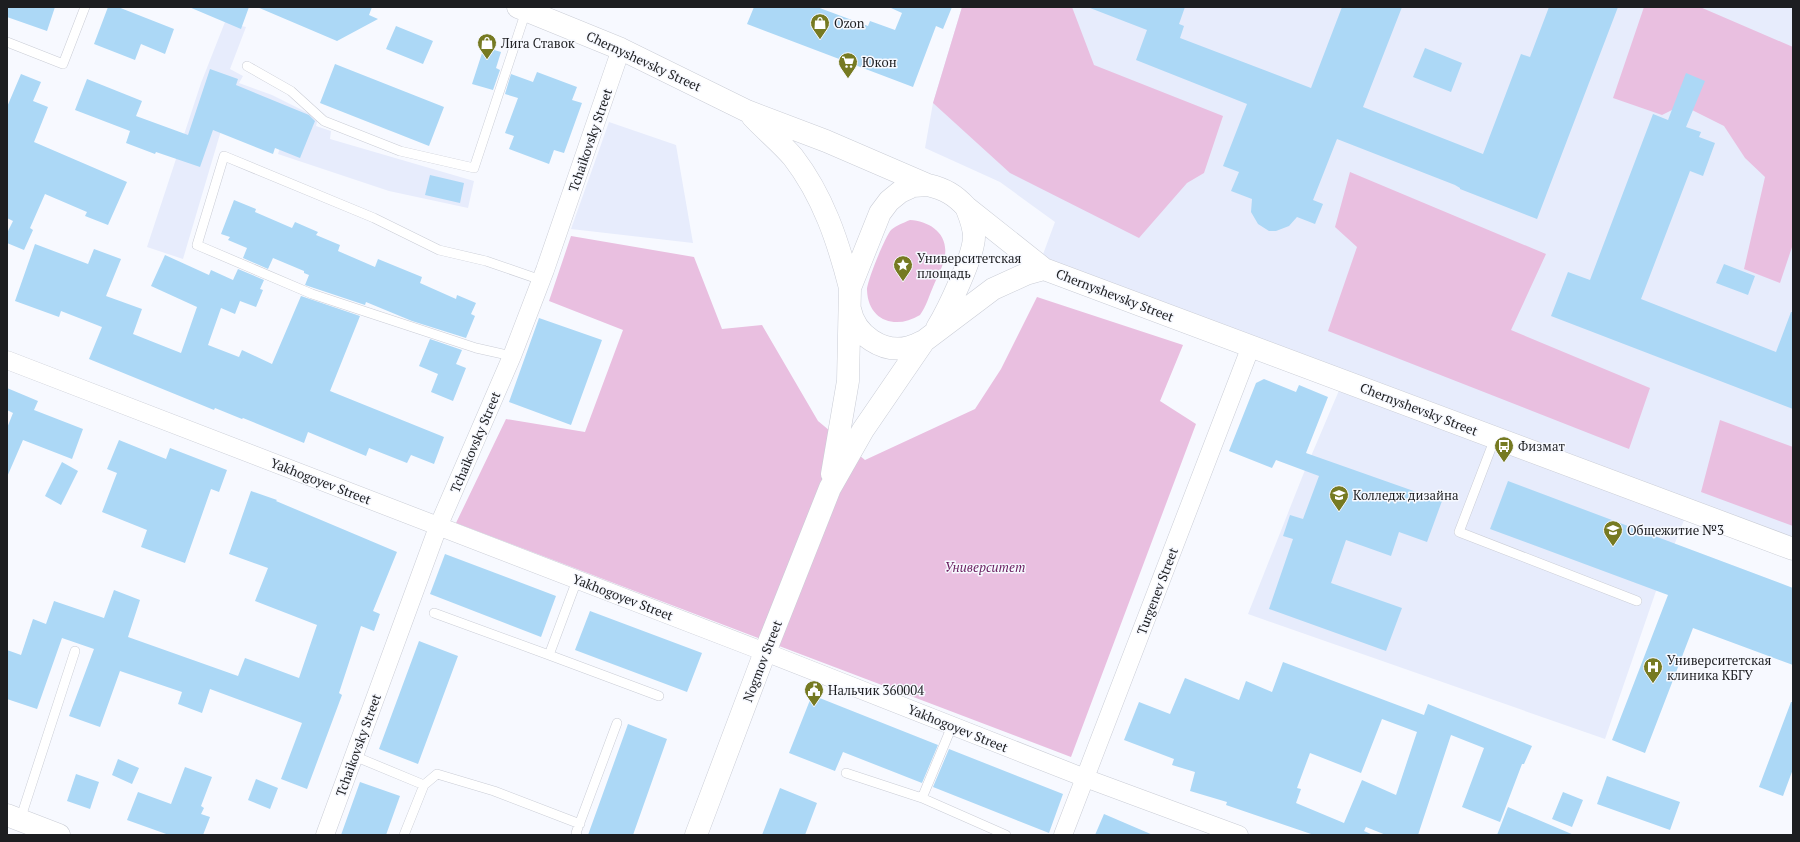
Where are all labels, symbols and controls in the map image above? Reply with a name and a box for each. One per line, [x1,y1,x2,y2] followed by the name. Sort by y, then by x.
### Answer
[809,12,831,40] shop icon: Ozon
[834,14,865,32] place label: Ozon
[584,26,704,96] street label: Chernyshevsky Street
[476,32,498,60] shop icon: Лига Ставок
[500,34,576,52] place label: Лига Ставок
[837,51,859,79] supermarket icon: Юкон
[862,53,897,71] place label: Юкон
[564,86,616,194] street label: Tchaikovsky Street
[917,249,1021,282] place label: Университетская площадь
[892,254,914,282] place icon: Университетская площадь
[1054,264,1177,326] street label: Chernyshevsky Street
[1358,378,1481,440] street label: Chernyshevsky Street
[446,389,504,495] street label: Tchaikovsky Street
[1493,435,1515,463] bus stop icon: Физмат
[1518,437,1565,455] place label: Физмат
[268,454,374,509] street label: Yakhogoyev Street
[1328,484,1350,512] school or university icon: Колледж дизайна
[1353,486,1459,504] place label: Колледж дизайна
[1602,519,1624,547] school or university icon: Общежитие №3
[1627,521,1724,539] place label: Общежитие №3
[1132,545,1182,637] street label: Turgenev Street
[945,558,1025,576] park label: Университет
[570,570,676,625] street label: Yakhogoyev Street
[738,617,786,704] street label: Nogmov Street
[1667,651,1771,684] place label: Университетская клиника КБГУ
[1642,656,1664,684] hospital icon: Университетская клиника КБГУ
[803,679,825,707] public building icon: Нальчик 360004
[828,681,924,699] place label: Нальчик 360004
[331,691,385,799] street label: Tchaikovsky Street
[905,700,1011,756] street label: Yakhogoyev Street

